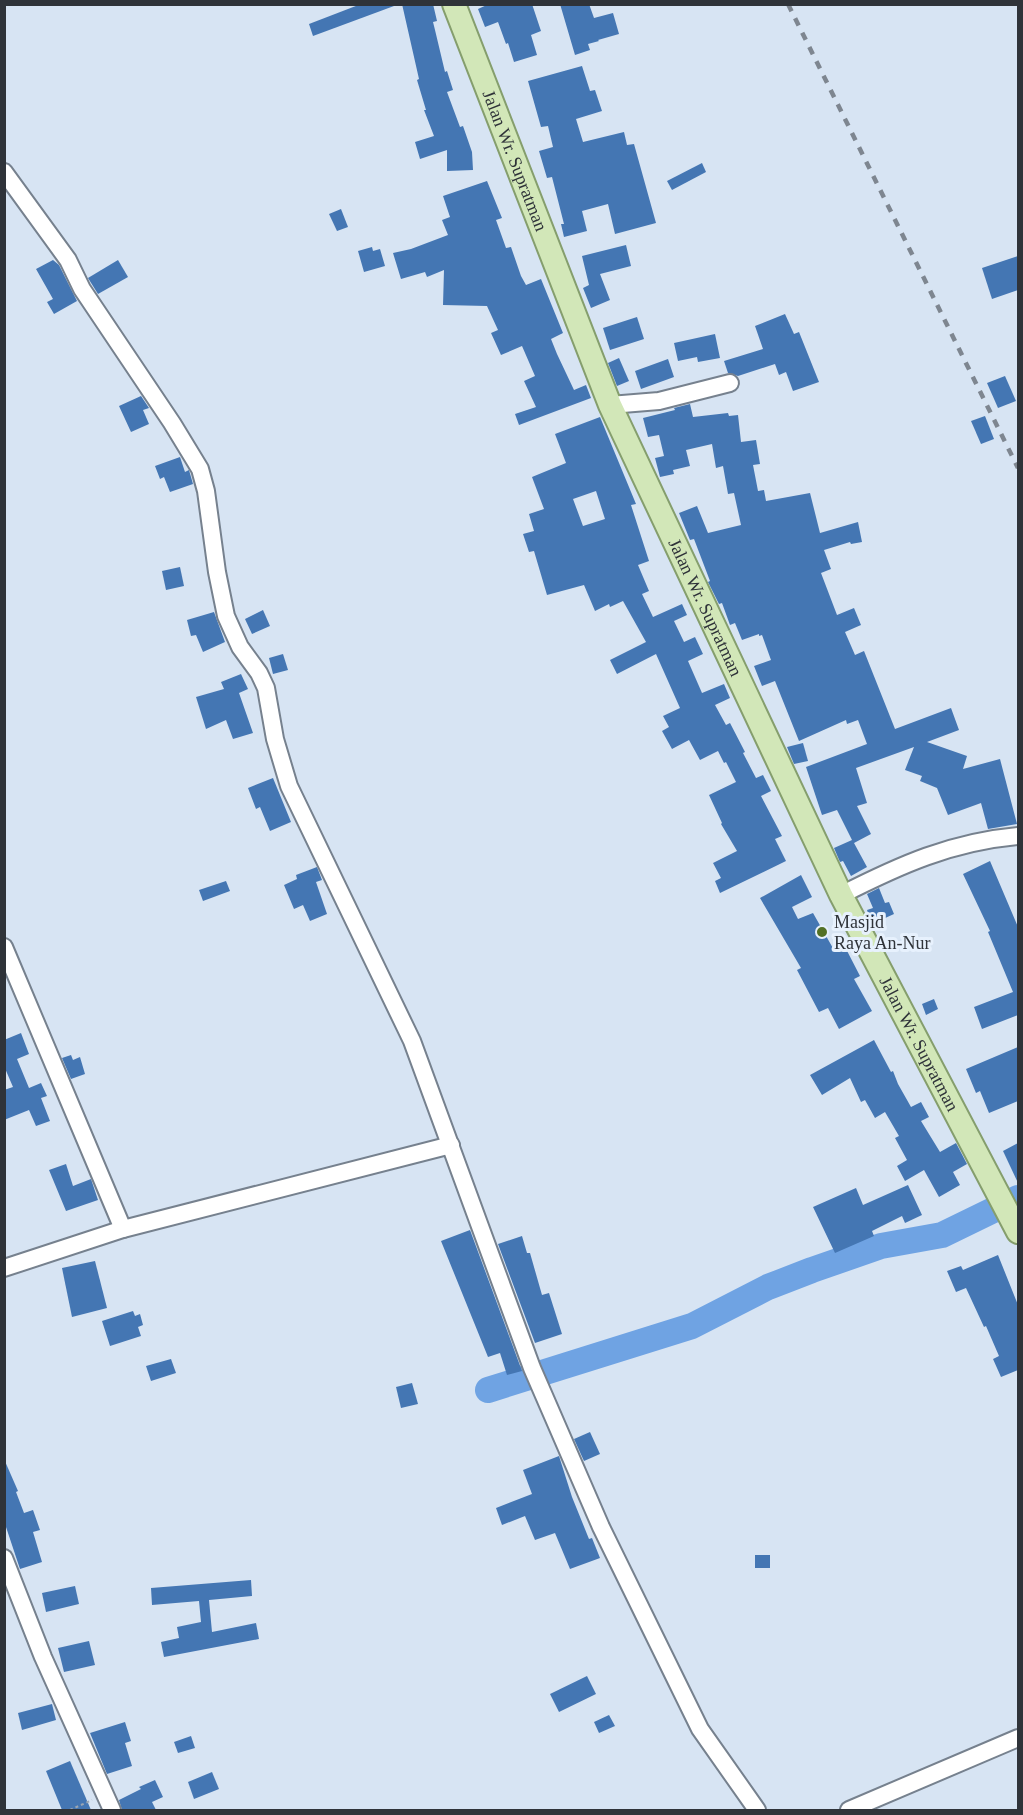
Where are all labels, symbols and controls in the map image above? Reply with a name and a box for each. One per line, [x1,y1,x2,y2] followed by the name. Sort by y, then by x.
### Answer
[478,87,551,234] street label: Jalan Wr. Supratman
[664,535,746,679] street label: Jalan Wr. Supratman
[834,912,930,953] place label: Masjid Raya An-Nur
[815,925,829,939] marker: Masjid Raya An-Nur
[875,973,963,1115] street label: Jalan Wr. Supratman

